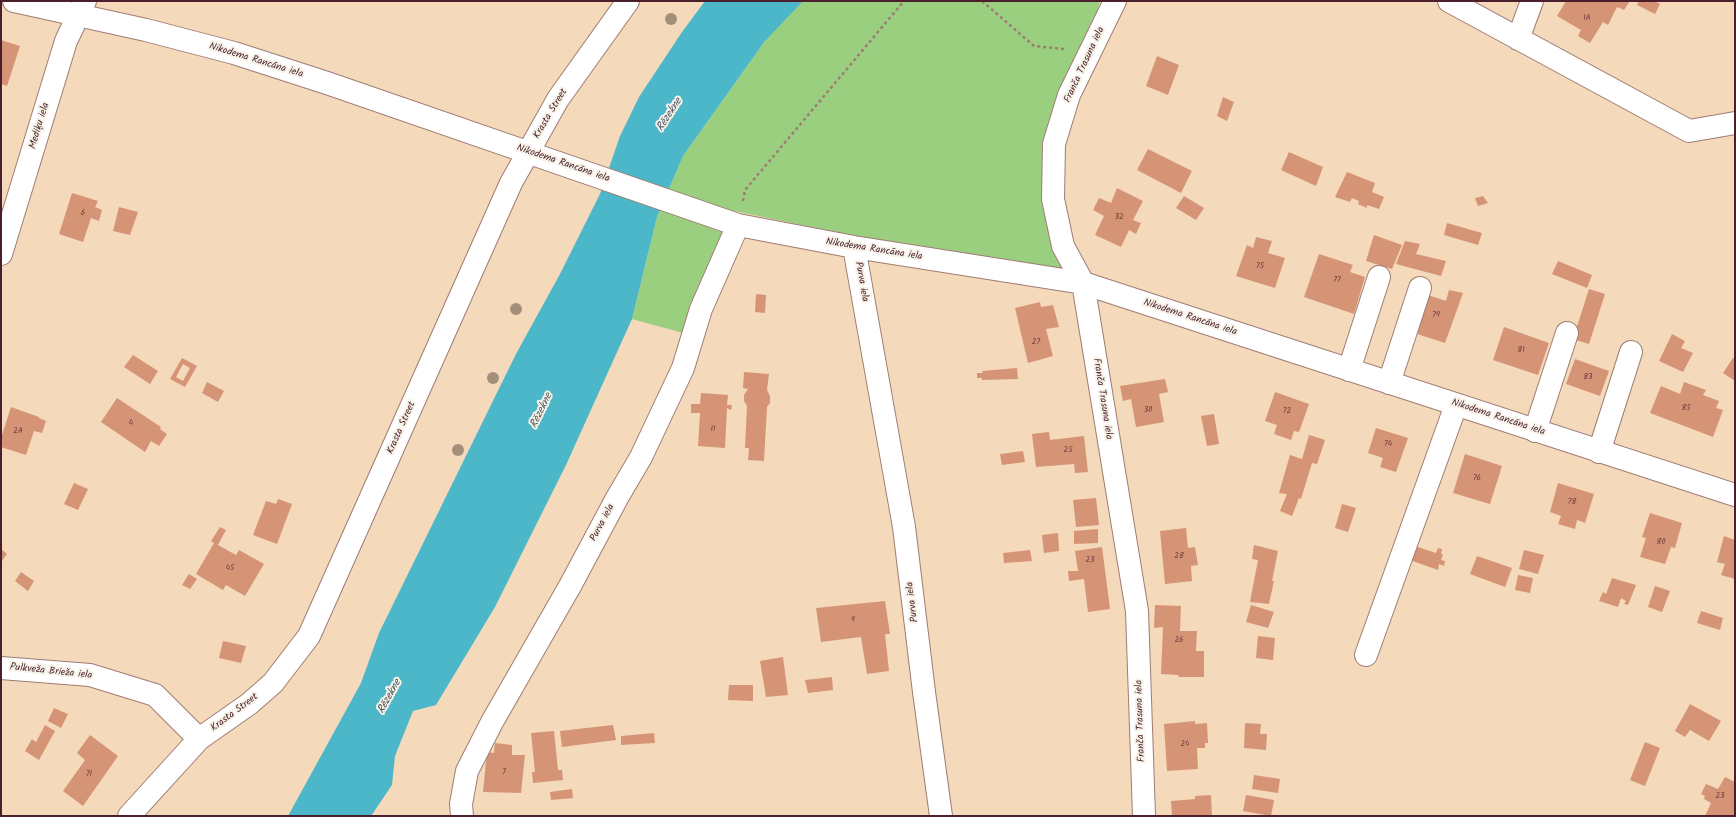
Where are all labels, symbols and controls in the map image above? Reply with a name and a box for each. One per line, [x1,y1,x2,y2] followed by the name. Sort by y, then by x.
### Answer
[1583,14,1591,24] house number: 1A
[1062,25,1108,105] street label: Franča Trasuna iela
[208,41,304,81] street label: Nikodema Rancāna iela
[531,87,571,141] street label: Krasta Street
[654,96,686,134] water label: Rēzekne
[27,102,53,150] street label: Mediķu iela
[515,142,611,186] street label: Nikodema Rancāna iela
[81,209,85,219] house number: 6
[1114,213,1124,223] house number: 32
[825,236,923,264] street label: Nikodema Rancāna iela
[852,261,870,303] street label: Purva iela
[1256,262,1264,272] house number: 75
[1333,276,1341,286] house number: 77
[1142,297,1238,339] street label: Nikodema Rancāna iela
[1432,311,1440,321] house number: 79
[1032,338,1040,348] house number: 27
[1517,346,1525,356] house number: 81
[1090,357,1114,441] street label: Franča Trasuna iela
[1583,373,1593,383] house number: 83
[528,391,556,431] water label: Rēzekne
[1450,397,1546,439] street label: Nikodema Rancāna iela
[385,400,419,456] street label: Krasta Street
[1681,404,1691,414] house number: 85
[1144,406,1152,416] house number: 30
[1283,407,1291,417] house number: 72
[129,419,133,429] house number: 4
[710,425,716,435] house number: 11
[13,427,23,437] house number: 2A
[1384,440,1392,450] house number: 74
[1064,446,1072,456] house number: 25
[1473,474,1481,484] house number: 76
[1568,498,1576,508] house number: 78
[588,502,618,544] street label: Purva iela
[1657,538,1665,548] house number: 80
[1174,552,1184,562] house number: 28
[1085,556,1095,566] house number: 23
[226,564,234,574] house number: 45
[905,581,921,623] street label: Purva iela
[851,616,855,626] house number: 9
[1174,636,1184,646] house number: 26
[9,662,93,682] street label: Pulkveža Brieža iela
[375,678,405,716] water label: Rēzekne
[1134,680,1148,762] street label: Franča Trasuna iela
[209,691,261,735] street label: Krasta Street
[1180,740,1190,750] house number: 24
[502,768,506,778] house number: 7
[86,770,92,780] house number: 71
[1715,792,1725,802] house number: 23

